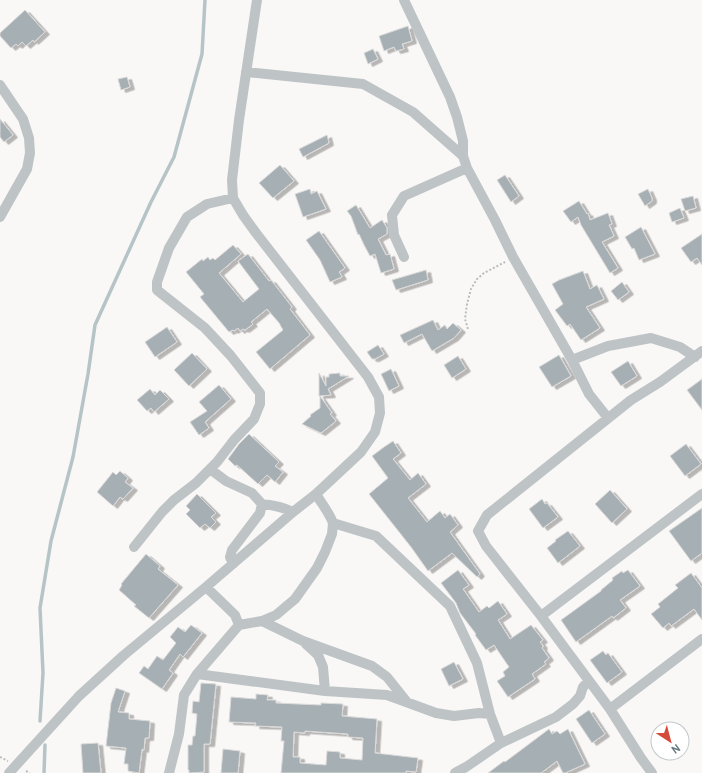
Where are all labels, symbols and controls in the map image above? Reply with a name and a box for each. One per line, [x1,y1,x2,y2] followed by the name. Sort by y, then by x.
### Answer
[650,721,690,761] north arrow
[668,740,683,756] text: N

